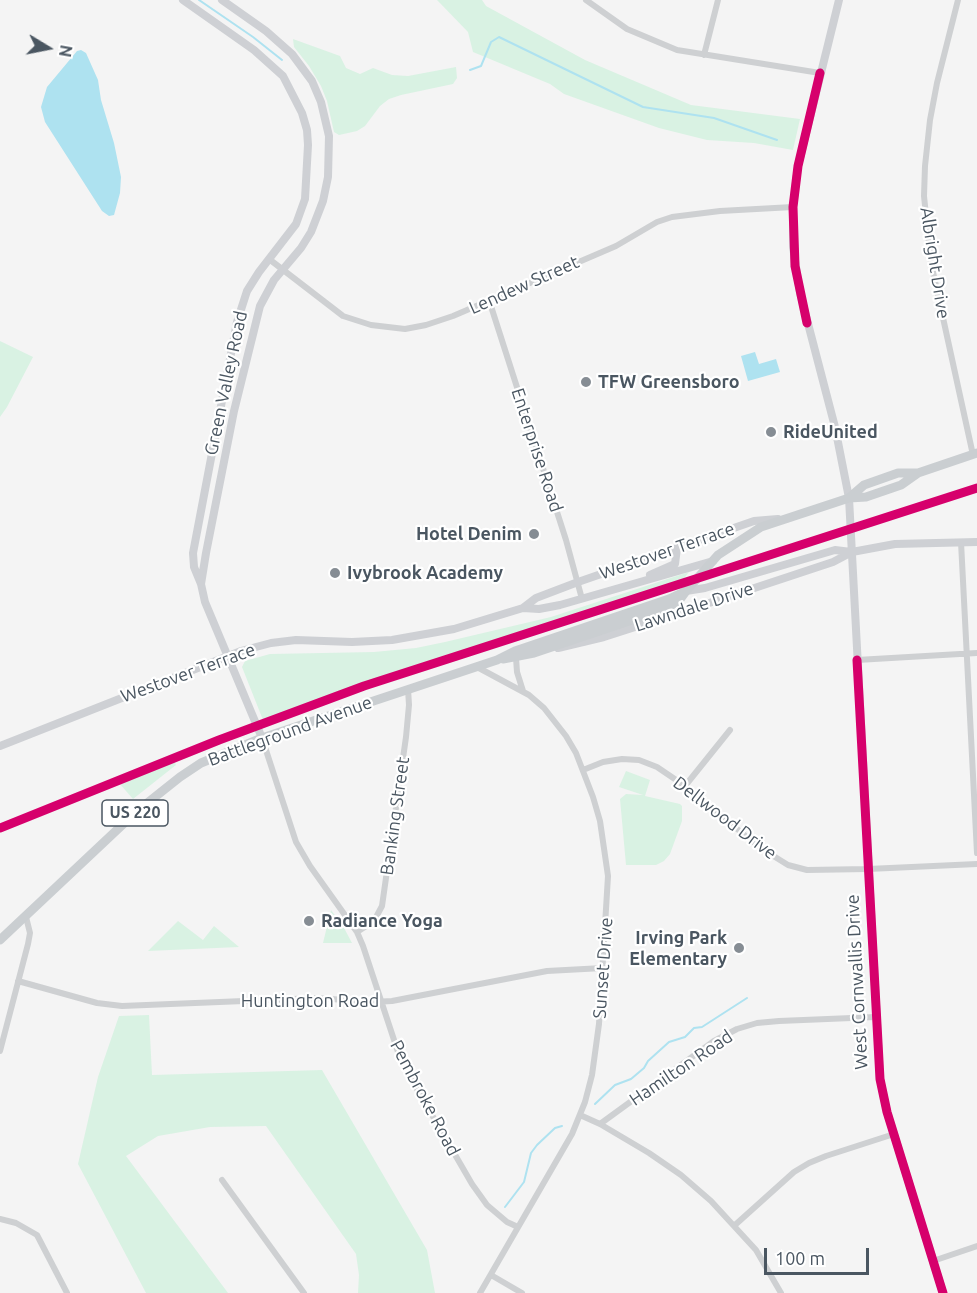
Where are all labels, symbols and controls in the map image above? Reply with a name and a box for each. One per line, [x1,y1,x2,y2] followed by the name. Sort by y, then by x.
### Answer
[18,18,78,78] north arrow
[56,44,76,59] text: N
[916,206,954,320] street label: Albright Drive
[466,251,582,319] street label: Lendew Street
[200,309,252,457] street label: Green Valley Road
[598,371,740,393] place label: TFW Greensboro
[579,375,593,389] marker: TFW Greensboro
[507,385,567,515] street label: Enterprise Road
[783,421,878,443] place label: RideUnited
[764,425,778,439] marker: RideUnited
[597,518,737,584] street label: Westover Terrace
[416,523,522,545] place label: Hotel Denim
[527,527,541,541] marker: Hotel Denim
[347,562,503,584] place label: Ivybrook Academy
[328,566,342,580] marker: Ivybrook Academy
[632,578,756,636] street label: Lawndale Drive
[118,639,258,707] street label: Westover Terrace
[205,691,375,771] street label: Battleground Avenue
[376,755,414,877] street label: Banking Street
[669,772,781,864] street label: Dellwood Drive
[102,800,168,826] road number: US 220
[842,894,872,1070] street label: West Cornwallis Drive
[321,910,443,932] place label: Radiance Yoga
[302,914,316,928] marker: Radiance Yoga
[589,917,617,1019] street label: Sunset Drive
[629,927,727,970] place label: Irving Park Elementary
[732,941,746,955] marker: Irving Park Elementary
[241,990,379,1012] street label: Huntington Road
[625,1026,737,1110] street label: Hamilton Road
[385,1036,465,1160] street label: Pembroke Road
[767,1236,872,1274] scale bar
[775,1248,825,1268] text: 100 m

